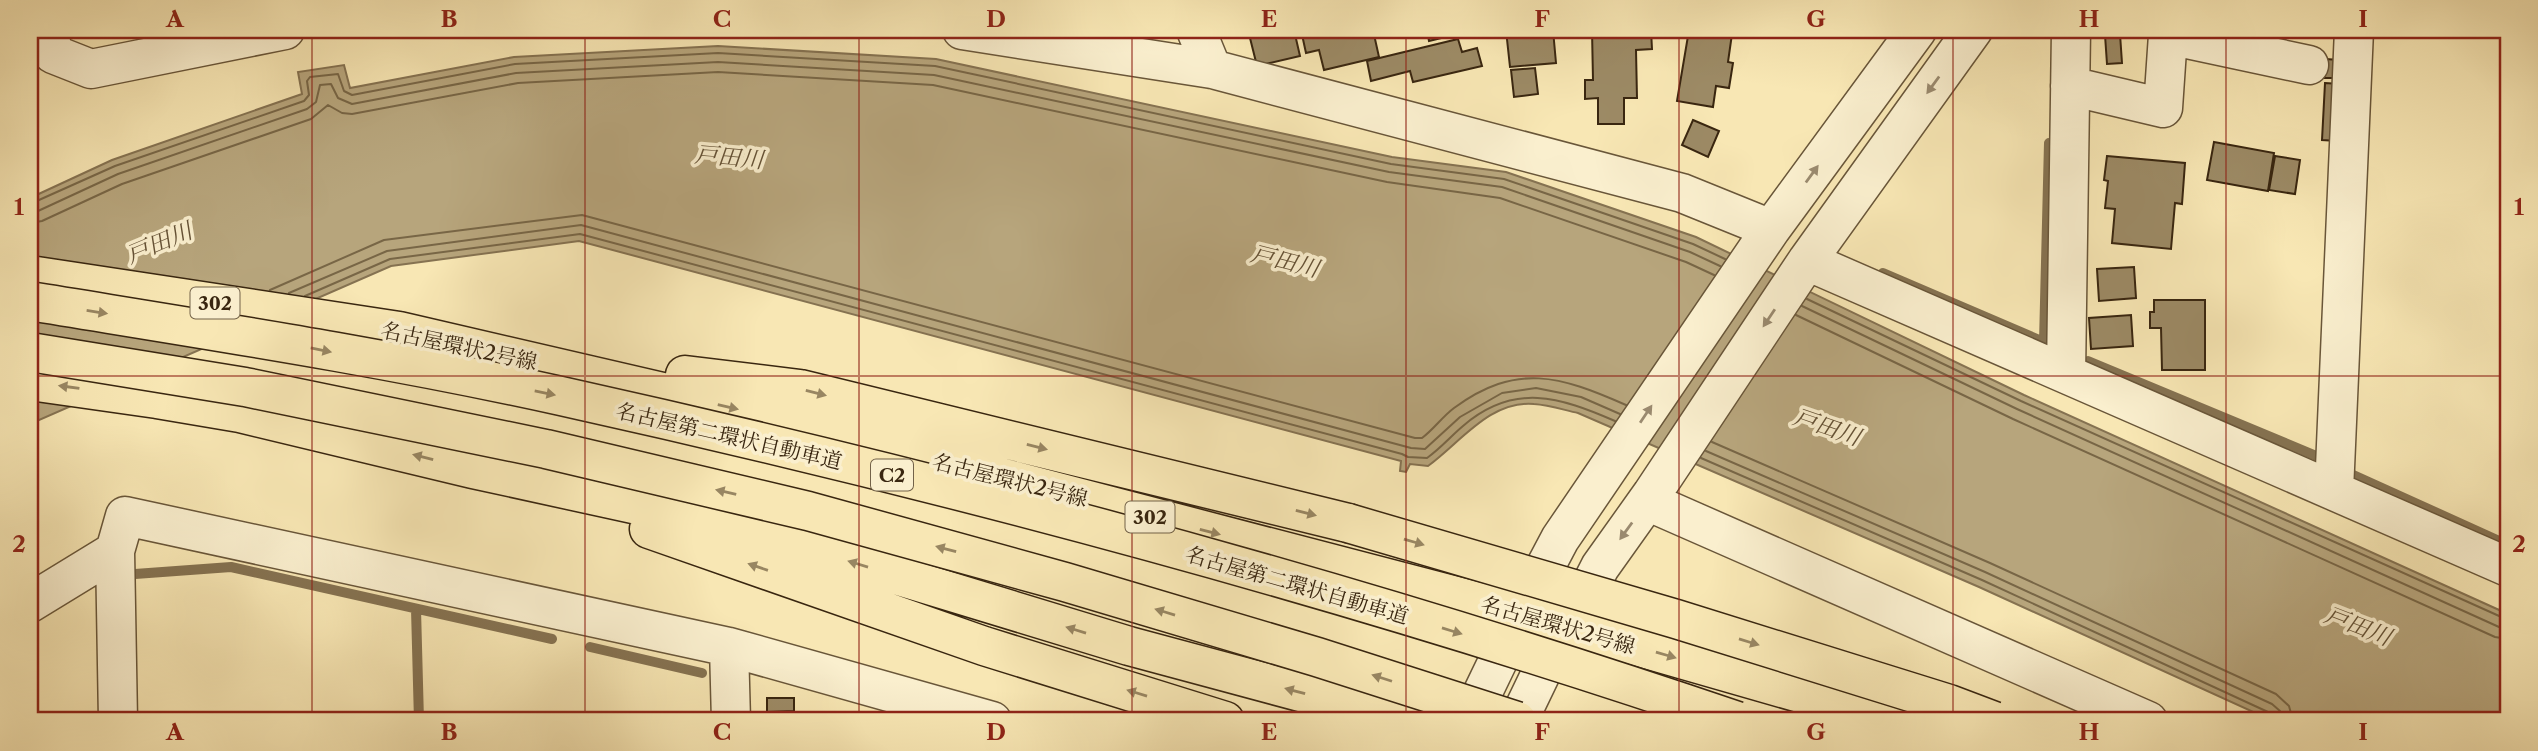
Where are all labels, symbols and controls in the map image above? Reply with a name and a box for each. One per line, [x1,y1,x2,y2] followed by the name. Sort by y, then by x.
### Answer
[165,5,185,33] text: A
[440,5,458,33] text: B
[713,5,731,33] text: C
[986,5,1006,33] text: D
[1261,5,1277,33] text: E
[1534,5,1550,33] text: F
[1806,5,1826,33] text: G
[2079,5,2100,33] text: H
[2358,5,2368,33] text: I
[1926,76,1940,94] one-way arrow
[693,140,768,174] water label: 戸田川
[1804,165,1818,183] one-way arrow
[14,193,25,221] text: 1
[2514,193,2525,221] text: 1
[122,215,199,269] water label: 戸田川
[1248,239,1325,284] water label: 戸田川
[190,288,240,318] road number: 302
[86,307,108,318] one-way arrow
[1763,308,1776,328] one-way arrow
[379,317,539,375] street label: 名古屋環状2号線
[310,344,332,355] one-way arrow
[58,381,80,392] one-way arrow
[534,388,556,399] one-way arrow
[805,388,827,399] one-way arrow
[614,398,844,474] street label: 名古屋第二環状自動車道
[718,402,740,413] one-way arrow
[1790,403,1867,452] water label: 戸田川
[1640,404,1653,424] one-way arrow
[1026,442,1048,453] one-way arrow
[930,449,1090,511] street label: 名古屋環状2号線
[412,451,434,462] one-way arrow
[871,460,913,490] road number: C2
[715,486,737,497] one-way arrow
[1126,502,1174,532] road number: 302
[1295,508,1317,519] one-way arrow
[1619,522,1633,540] one-way arrow
[1199,527,1221,538] one-way arrow
[12,530,26,558] text: 2
[2512,530,2526,558] text: 2
[1404,538,1425,548] one-way arrow
[1183,541,1411,629] street label: 名古屋第二環状自動車道
[935,543,957,554] one-way arrow
[847,558,868,568] one-way arrow
[748,561,769,572] one-way arrow
[1478,591,1638,659] street label: 名古屋環状2号線
[2321,601,2398,653] water label: 戸田川
[1154,606,1175,616] one-way arrow
[1065,624,1086,634] one-way arrow
[1442,626,1463,636] one-way arrow
[1739,637,1760,647] one-way arrow
[1655,651,1676,661] one-way arrow
[1372,672,1393,683] one-way arrow
[1284,685,1305,695] one-way arrow
[1126,688,1147,698] one-way arrow
[165,718,185,746] text: A
[440,718,458,746] text: B
[713,718,731,746] text: C
[986,718,1006,746] text: D
[1261,718,1277,746] text: E
[1534,718,1550,746] text: F
[1806,718,1826,746] text: G
[2079,718,2100,746] text: H
[2358,718,2368,746] text: I

